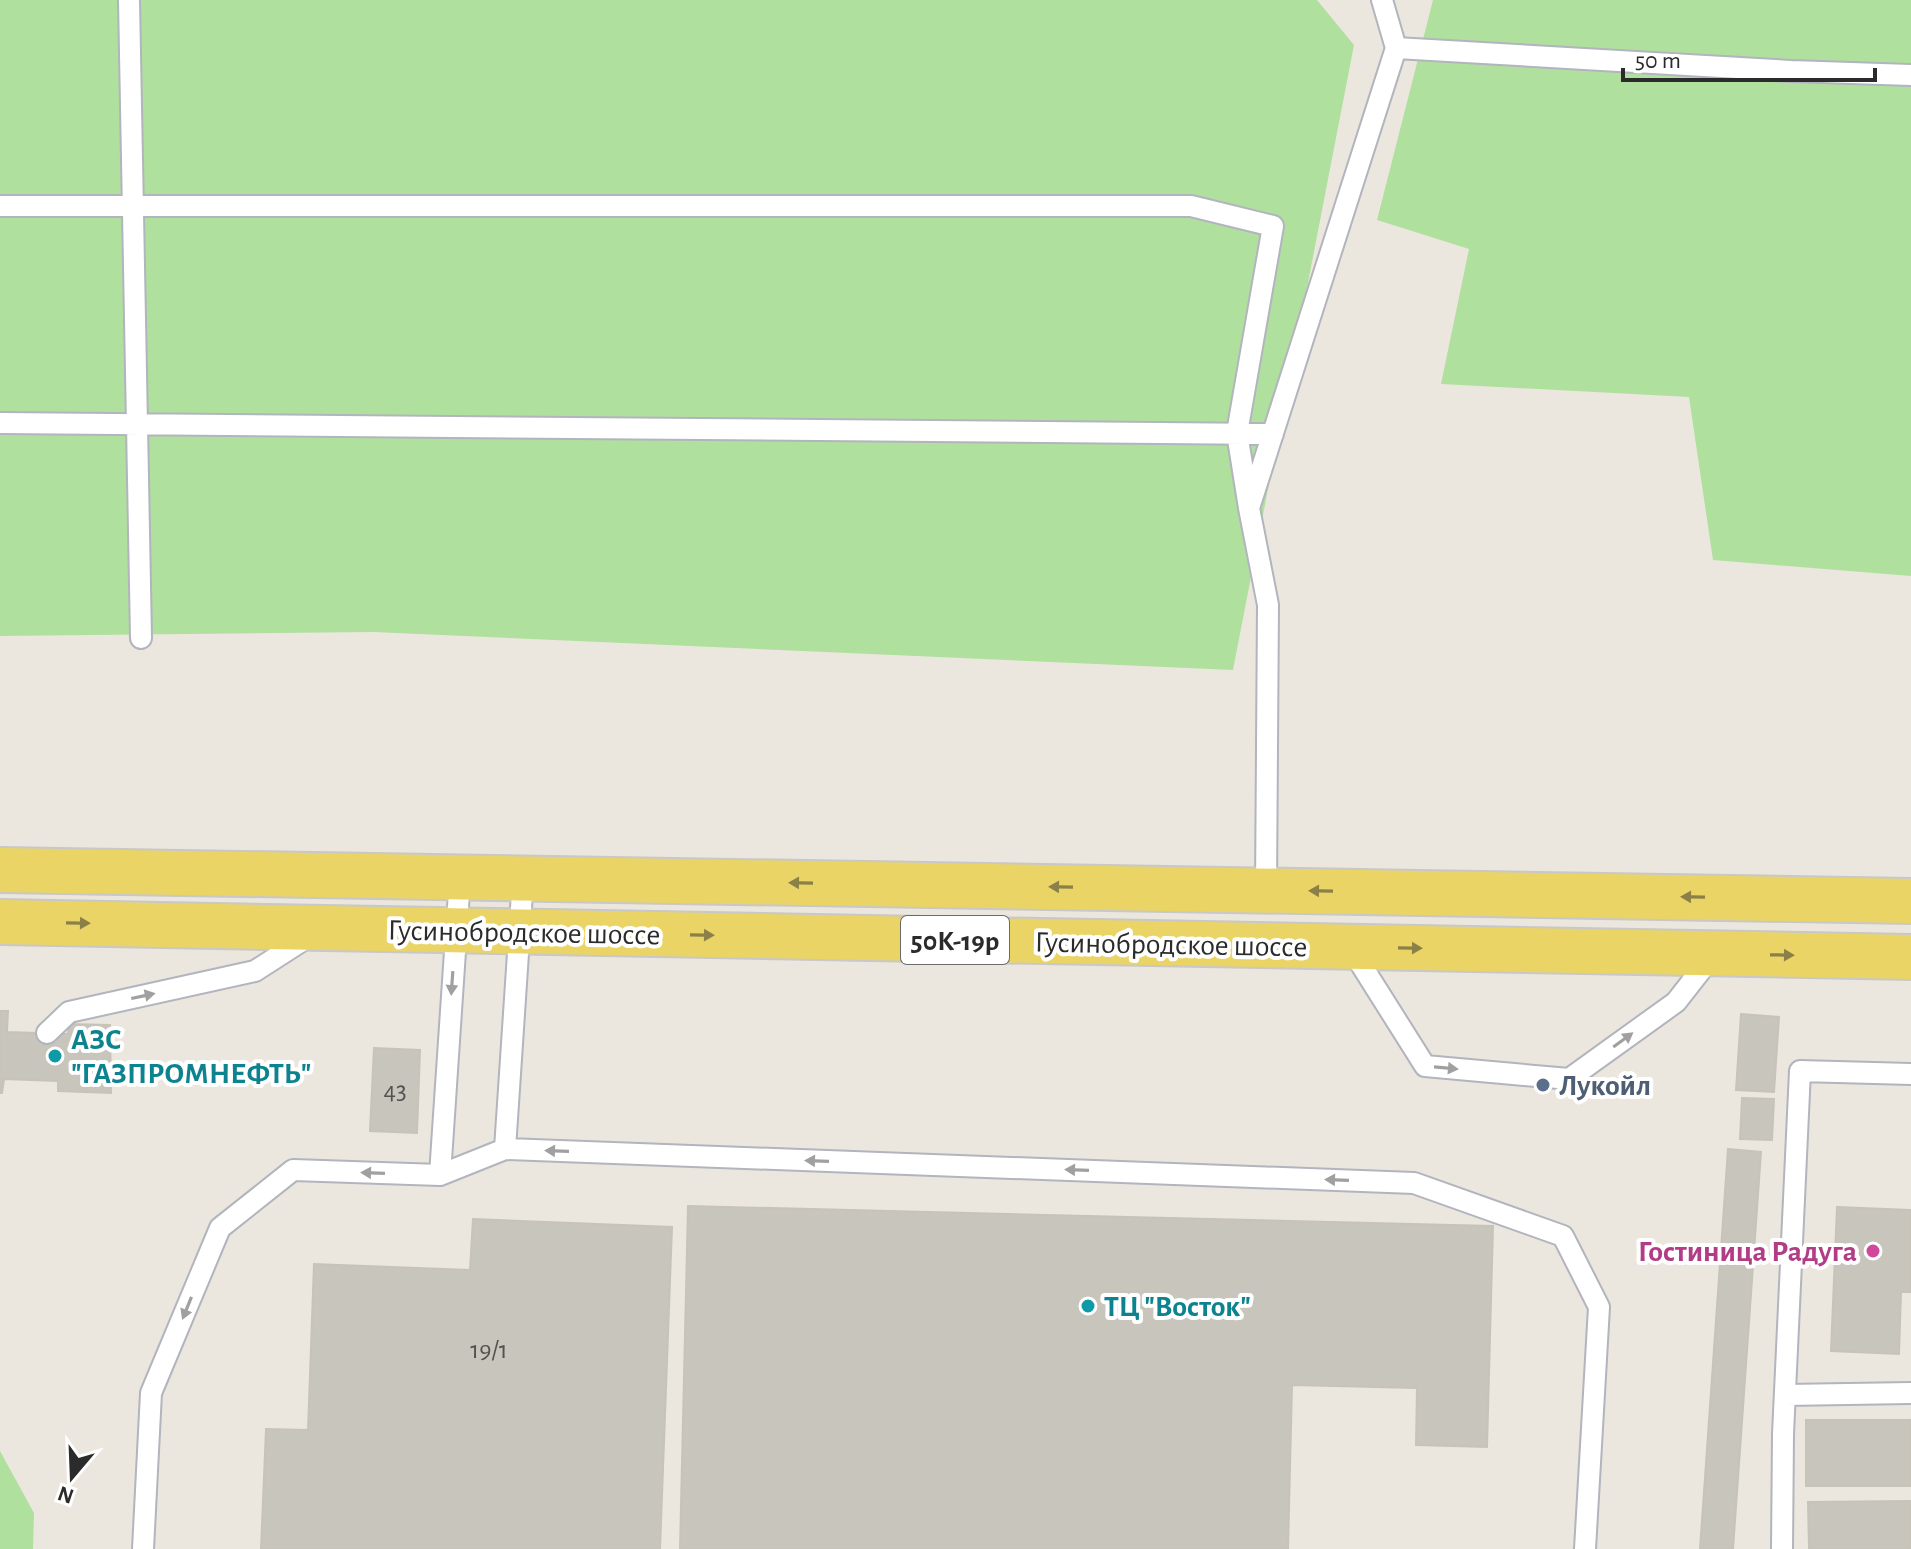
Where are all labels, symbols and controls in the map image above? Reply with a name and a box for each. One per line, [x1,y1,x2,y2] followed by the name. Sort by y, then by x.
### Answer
[1623,32,1875,82] scale bar
[1635,49,1681,73] text: 50 m
[788,877,813,889] one-way arrow
[1048,881,1073,893] one-way arrow
[1308,885,1333,898] one-way arrow
[1680,891,1705,904] one-way arrow
[387,916,661,950] street label: Гусинобродское шоссе
[901,916,1009,964] road number: 50К-19р
[66,917,91,930] one-way arrow
[1034,928,1308,962] street label: Гусинобродское шоссе
[690,929,715,942] one-way arrow
[1398,942,1423,955] one-way arrow
[1770,949,1795,961] one-way arrow
[445,971,458,996] one-way arrow
[130,989,155,1002] one-way arrow
[71,1025,311,1089] place label: АЗС "ГАЗПРОМНЕФТЬ"
[1612,1033,1633,1049] one-way arrow
[46,1047,64,1065] marker: АЗС "ГАЗПРОМНЕФТЬ"
[1434,1062,1459,1075] one-way arrow
[1559,1071,1651,1101] place label: Лукойл
[1534,1076,1552,1094] marker: Лукойл
[383,1078,407,1104] house number: 43
[544,1144,569,1157] one-way arrow
[804,1154,829,1167] one-way arrow
[1064,1164,1089,1177] one-way arrow
[360,1166,385,1179] one-way arrow
[1324,1173,1349,1186] one-way arrow
[1638,1237,1857,1267] place label: Гостиница Радуга
[1864,1242,1882,1260] marker: Гостиница Радуга
[1104,1292,1251,1322] place label: ТЦ "Восток"
[180,1296,193,1320] one-way arrow
[1079,1297,1097,1315] marker: ТЦ "Восток"
[470,1337,508,1363] house number: 19/1
[32,1437,112,1517] north arrow
[55,1482,77,1508] text: N

